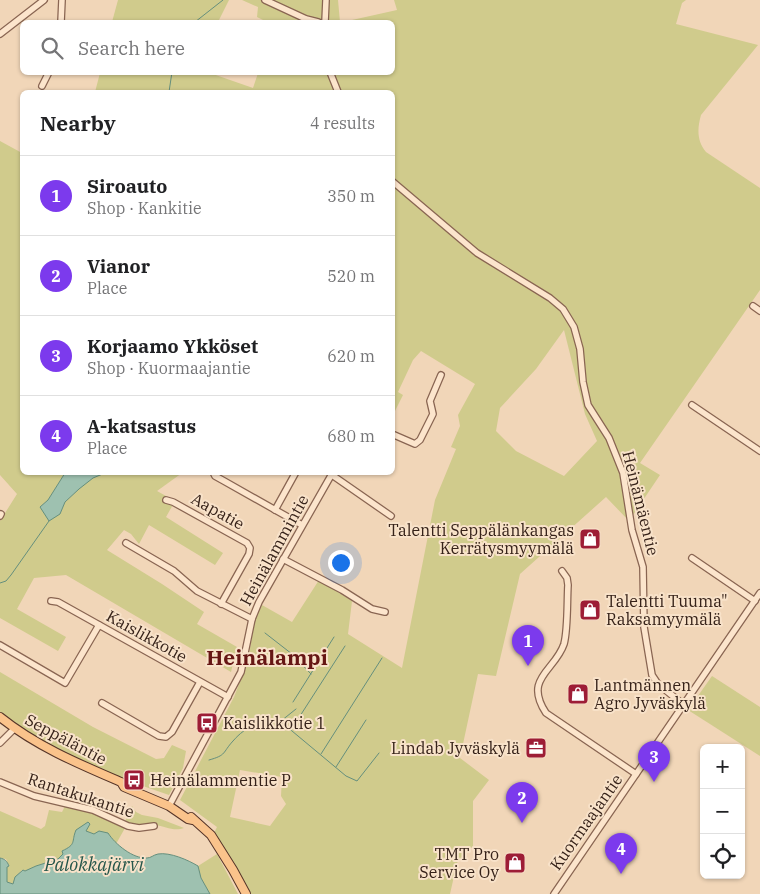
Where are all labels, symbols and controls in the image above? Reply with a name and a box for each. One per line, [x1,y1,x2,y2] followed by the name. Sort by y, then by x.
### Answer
[20,20,395,75] search box
[38,34,66,62] icon: search
[78,36,185,60] text: Search here
[40,109,116,137] text: Nearby
[310,113,375,133] text: 4 results
[87,174,167,198] text: Siroauto
[51,186,61,206] text: 1
[327,186,375,206] text: 350 m
[87,198,202,218] text: Shop · Kankitie
[87,254,150,278] text: Vianor
[51,266,61,286] text: 2
[327,266,375,286] text: 520 m
[87,278,127,298] text: Place
[87,334,258,358] text: Korjaamo Ykköset
[51,346,61,366] text: 3
[327,346,375,366] text: 620 m
[87,358,251,378] text: Shop · Kuormaajantie
[87,414,196,438] text: A-katsastus
[51,426,61,446] text: 4
[327,426,375,446] text: 680 m
[87,438,127,458] text: Place
[618,449,664,557] street label: Heinämäentie
[188,488,248,534] street label: Aapatie
[235,491,313,609] street label: Heinälammintie
[388,520,574,558] place label: Talentti Seppälänkangas Kerrätysmyymälä
[578,527,602,551] shop icon: Talentti Seppälänkangas Kerrätysmyymälä
[328,550,354,576] your location
[606,591,728,629] place label: Talentti Tuuma" Raksamyymälä
[578,598,602,622] shop icon: Talentti Tuuma" Raksamyymälä
[103,606,191,666] street label: Kaislikkotie
[512,625,544,666] pin: 1
[206,643,328,671] district label: Heinälampi
[594,675,706,713] place label: Lantmännen Agro Jyväskylä
[566,682,590,706] shop icon: Lantmännen Agro Jyväskylä
[22,709,110,769] street label: Seppäläntie
[195,711,219,735] bus stop icon: Kaislikkotie 1
[223,713,326,733] place label: Kaislikkotie 1
[524,736,548,760] office icon: Lindab Jyväskylä
[391,738,520,758] place label: Lindab Jyväskylä
[638,741,670,782] pin: 3
[700,744,745,879] map controls
[700,744,745,789] button: +
[25,768,137,822] street label: Rantakukantie
[122,768,146,792] bus stop icon: Heinälammentie P
[150,770,291,790] place label: Heinälammentie P
[545,770,627,874] street label: Kuormaajantie
[506,782,538,823] pin: 2
[700,789,745,834] button: −
[605,833,637,874] pin: 4
[700,834,745,879] button: locate
[419,844,499,882] place label: TMT Pro Service Oy
[503,851,527,875] shop icon: TMT Pro Service Oy
[43,853,144,876] water label: Palokkajärvi

